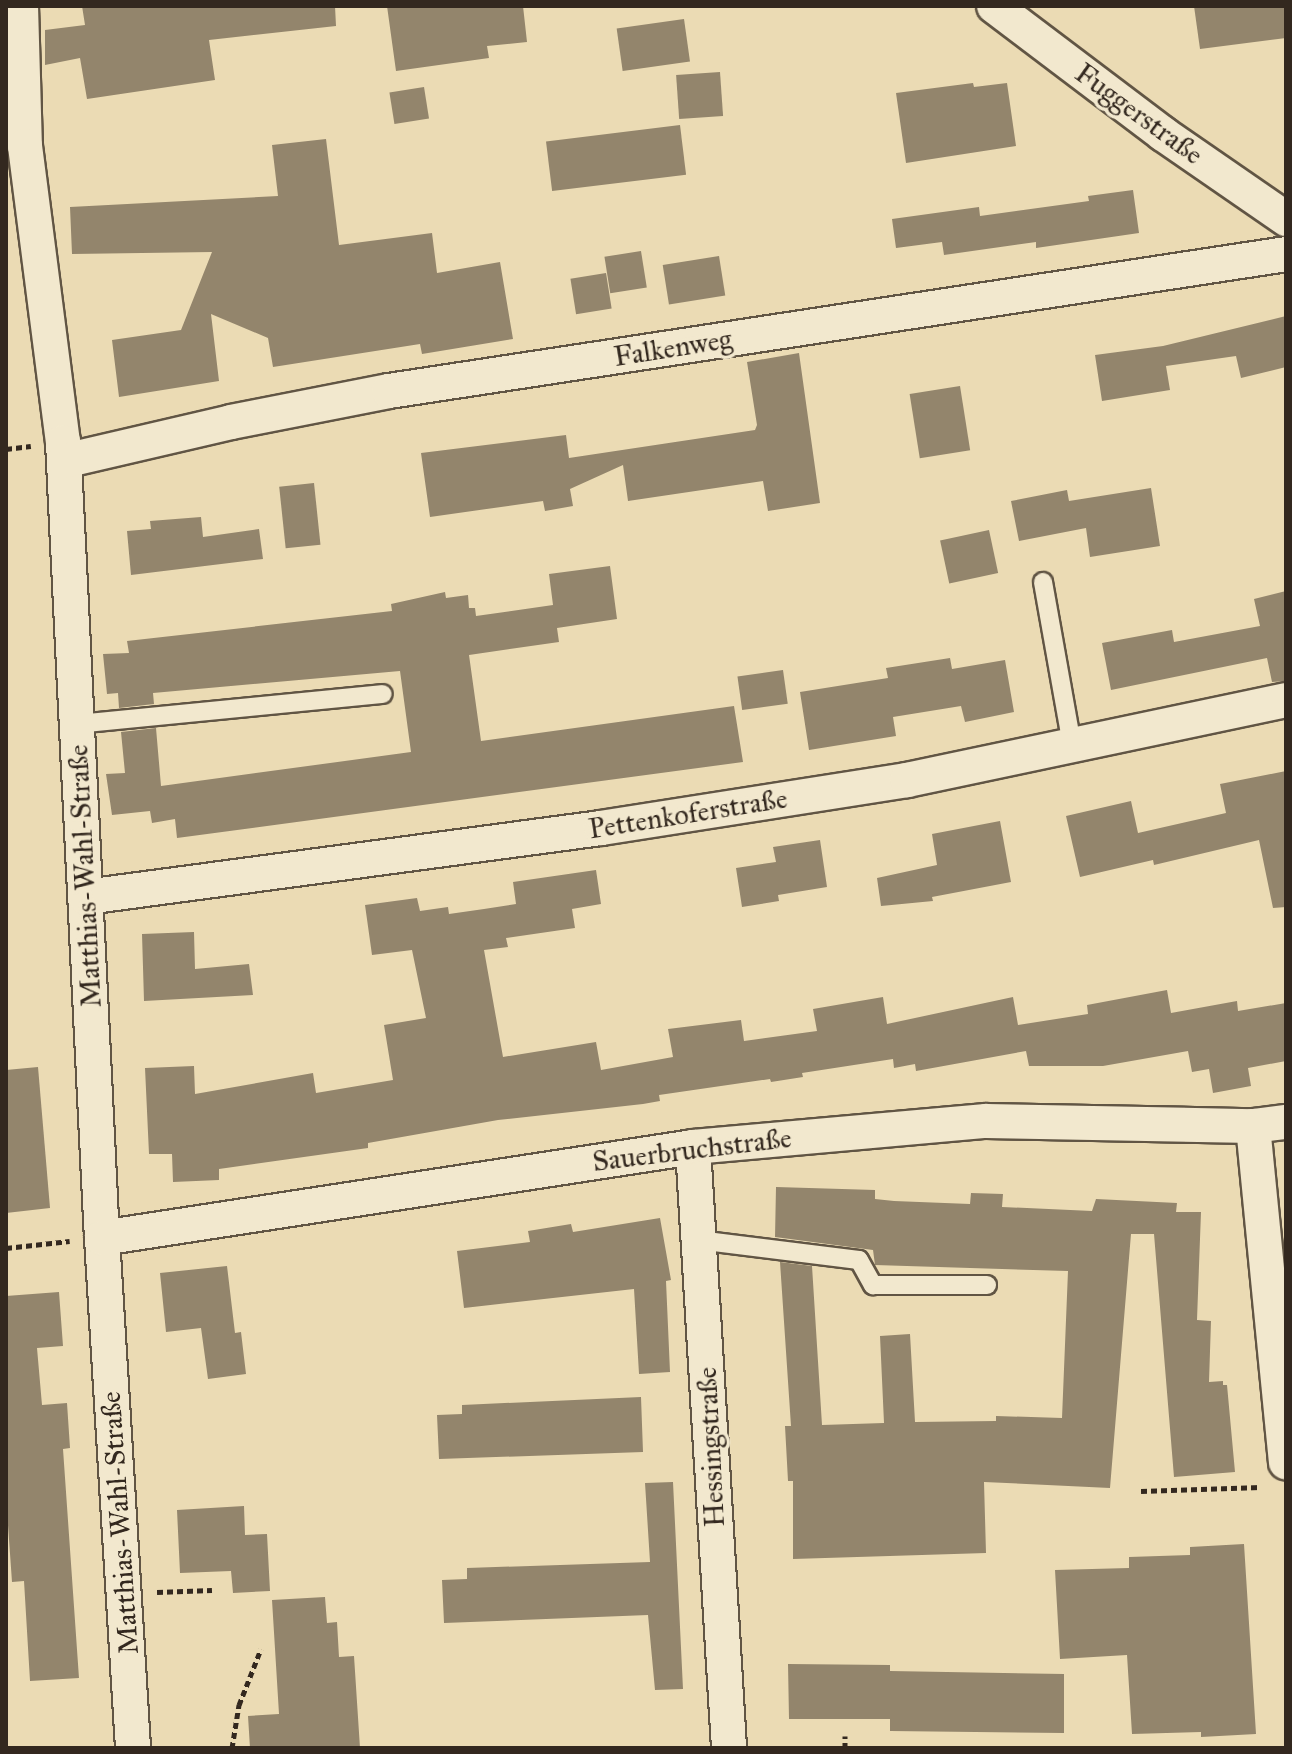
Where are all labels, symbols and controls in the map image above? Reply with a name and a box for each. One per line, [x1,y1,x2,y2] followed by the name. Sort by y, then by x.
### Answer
[1069,56,1209,172] street label: Fuggerstraße
[612,322,734,374] street label: Falkenweg
[61,744,109,1008] street label: Matthias-Wahl-Straße
[586,782,790,846] street label: Pettenkoferstraße
[591,1121,793,1179] street label: Sauerbruchstraße
[690,1366,732,1528] street label: Hessingstraße
[94,1390,146,1656] street label: Matthias-Wahl-Straße

